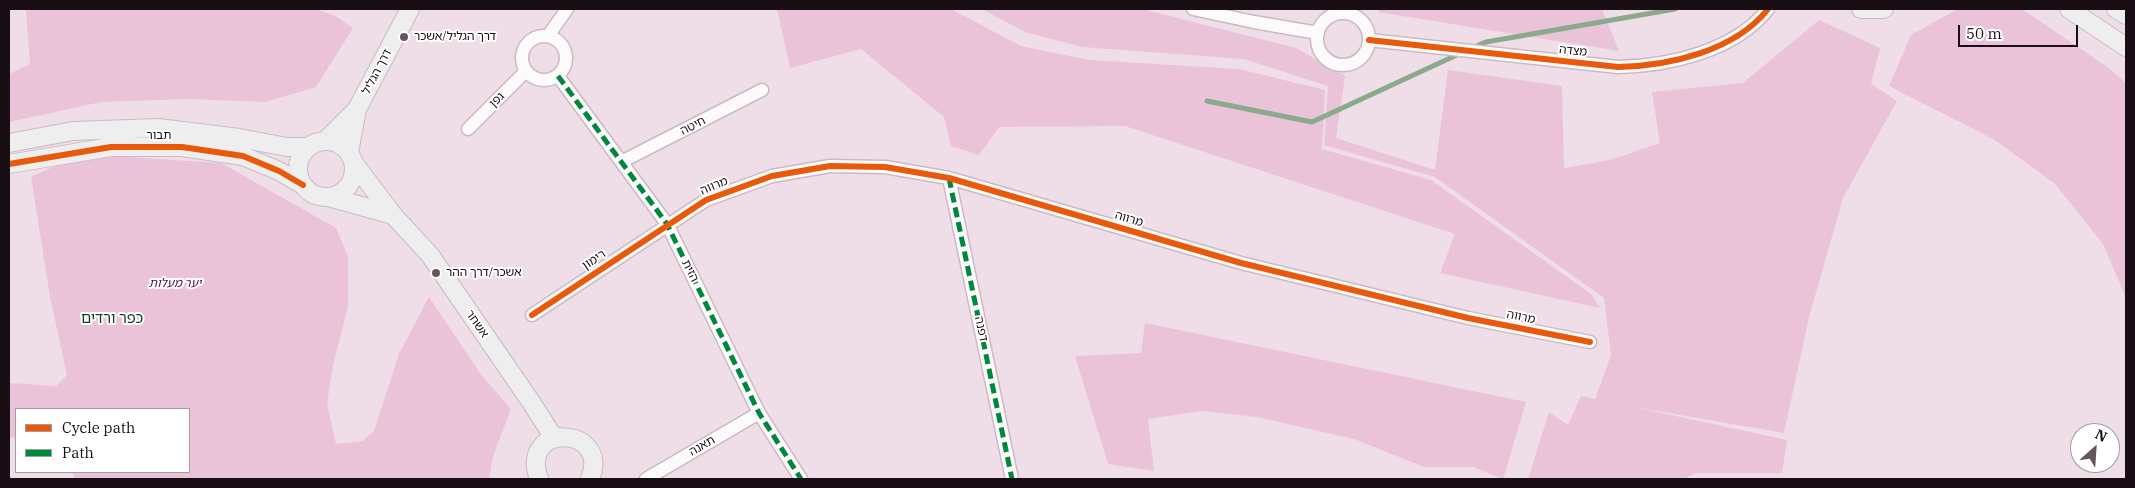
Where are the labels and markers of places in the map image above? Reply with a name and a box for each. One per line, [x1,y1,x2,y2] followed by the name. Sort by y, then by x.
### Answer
[414,30,496,44] place label: דרך הגליל/אשכר
[398,31,410,43] marker: דרך הגליל/אשכר
[446,266,521,280] place label: אשכר/דרך ההר
[430,267,442,279] marker: אשכר/דרך ההר

